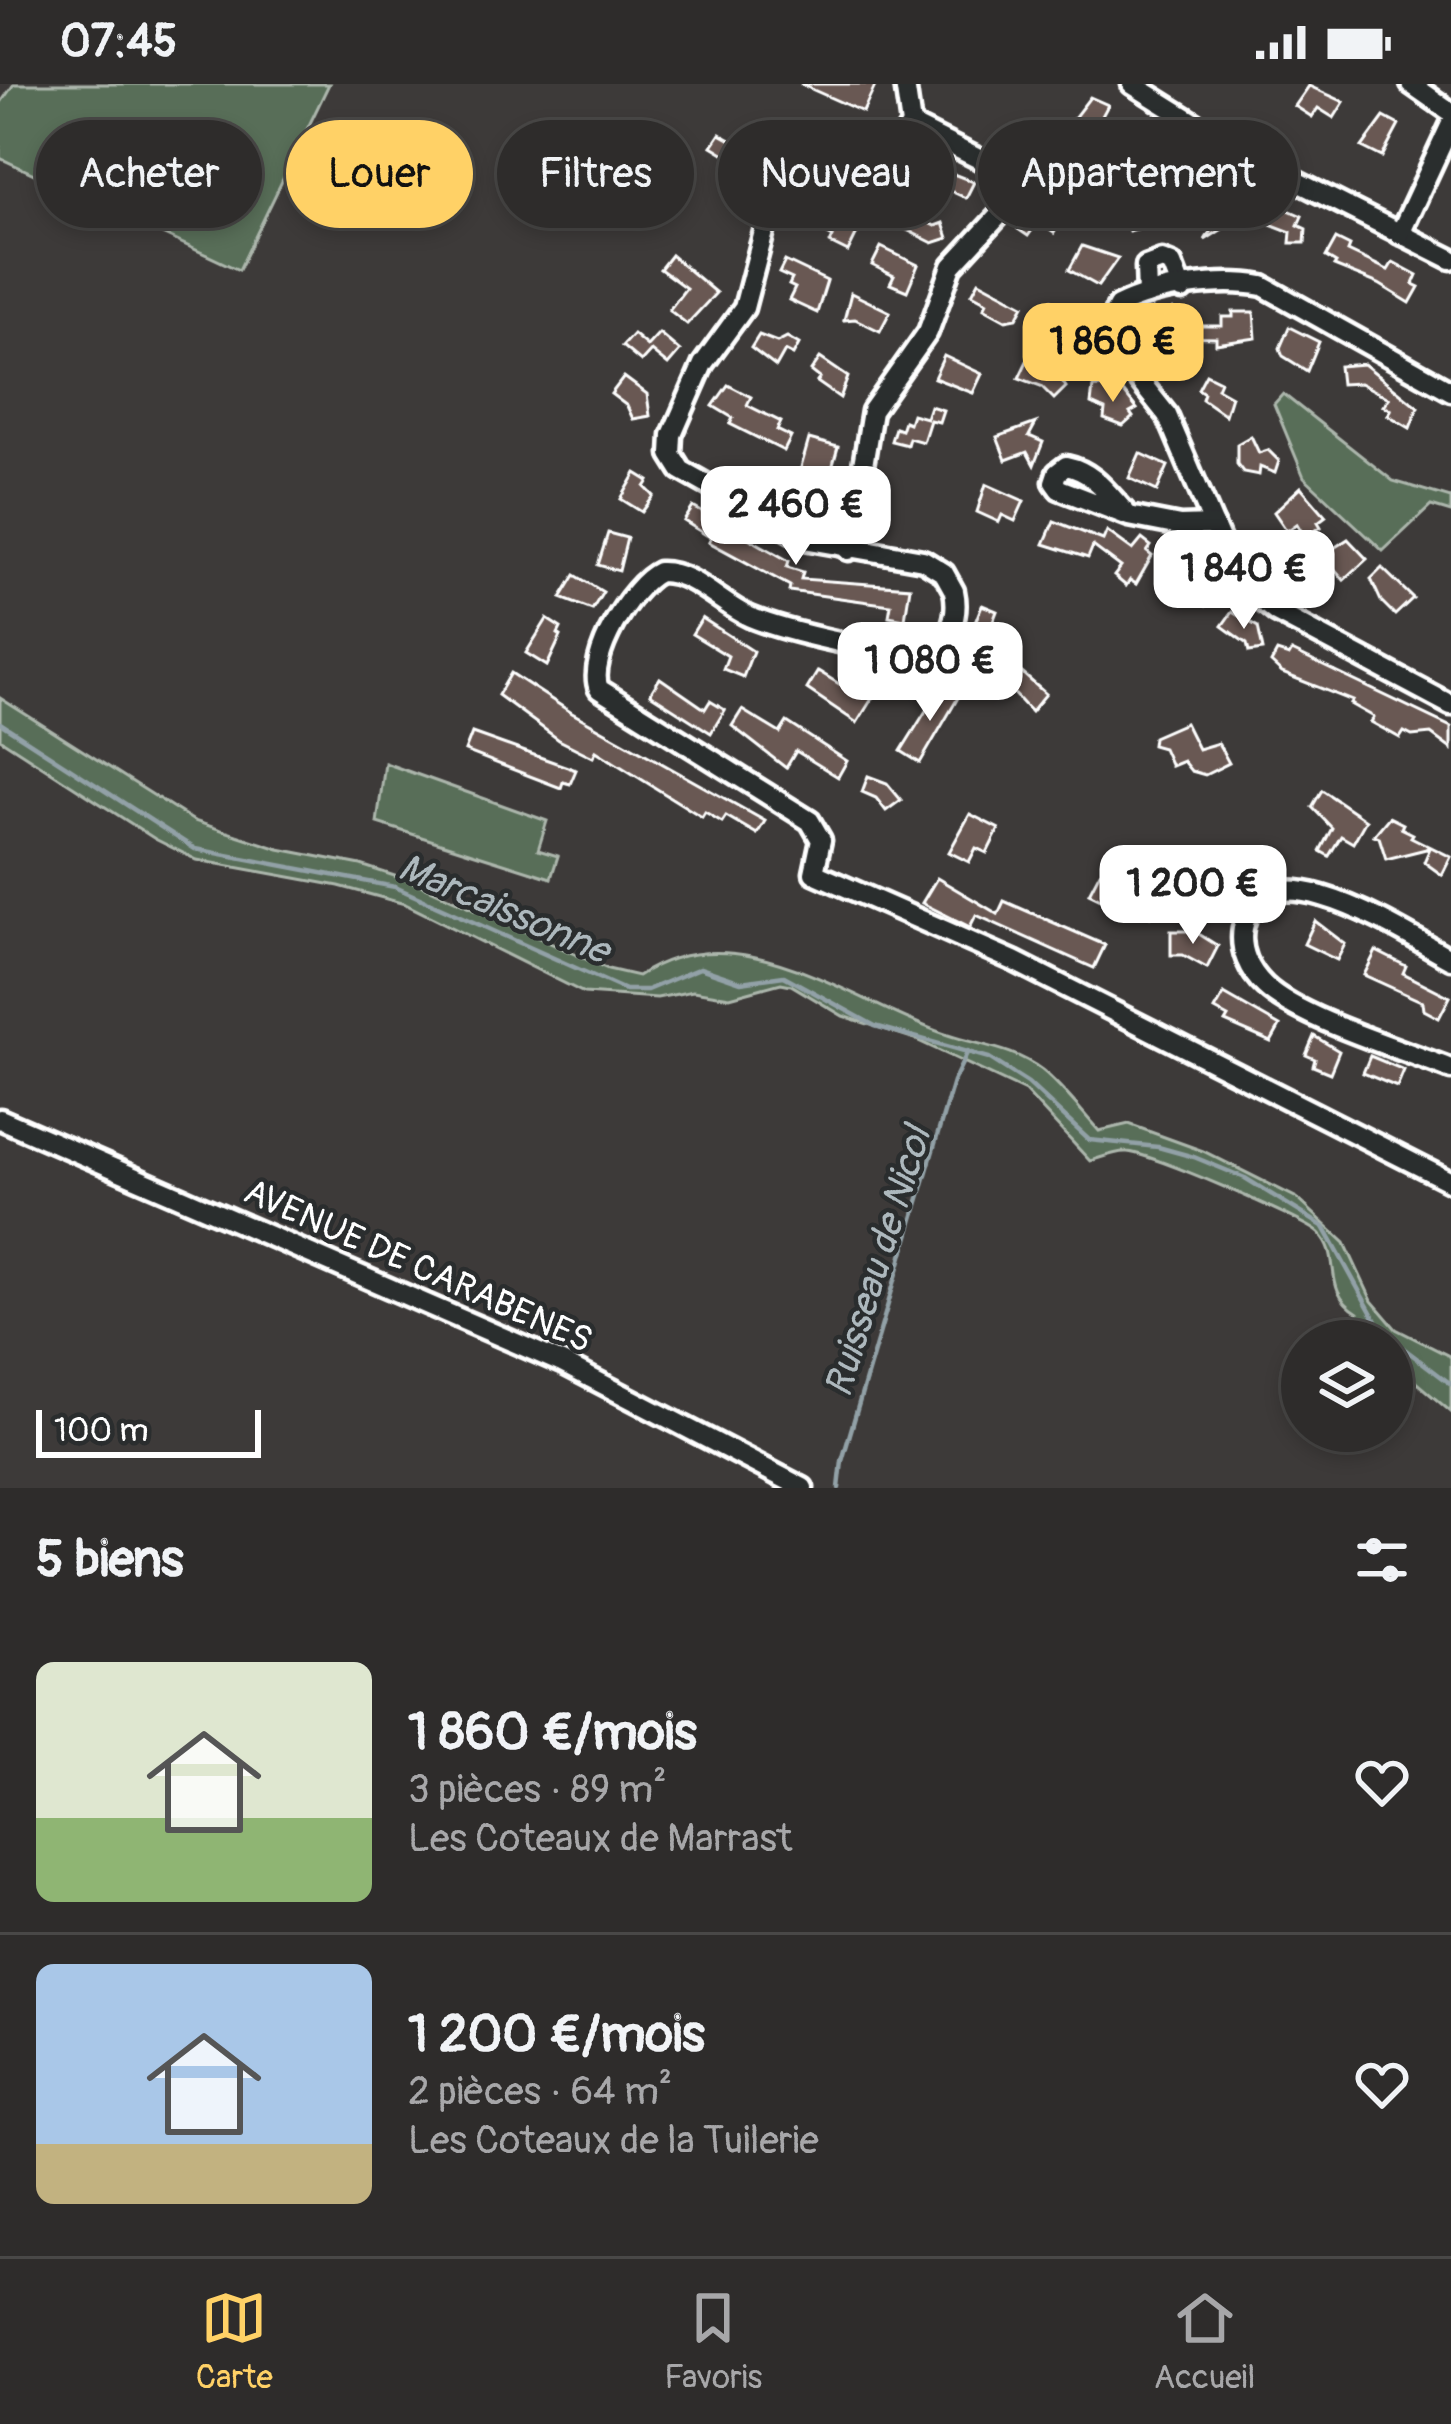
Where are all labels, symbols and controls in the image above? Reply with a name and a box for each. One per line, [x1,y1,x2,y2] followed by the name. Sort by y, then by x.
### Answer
[60,14,177,70] text: 07:45
[36,120,262,228] chip: Acheter
[286,120,473,228] chip: Louer
[497,120,694,228] chip: Filtres
[718,120,954,228] chip: Nouveau
[978,120,1298,228] chip: Appartement
[1002,303,1224,405] pin: 1 860 €
[1050,317,1176,366] text: 1 860 €
[685,466,907,568] pin: 2 460 €
[728,480,864,529] text: 2 460 €
[1133,530,1355,632] pin: 1 840 €
[1181,544,1307,593] text: 1 840 €
[819,622,1041,724] pin: 1 080 €
[865,636,995,685] text: 1 080 €
[391,843,620,977] water label: Marcaissonne
[1082,845,1304,947] pin: 1 200 €
[1127,859,1260,908] text: 1 200 €
[814,1118,943,1403] water label: Ruisseau de Nicol
[237,1169,599,1363] street label: AVENUE DE CARABENES
[1281,1320,1413,1452] map controls
[1281,1320,1413,1452] button: layers
[36,1404,261,1457] scale bar
[54,1410,148,1451] text: 100 m
[1349,1527,1415,1593] icon: filters
[36,1528,184,1592] text: 5 biens
[408,1701,697,1765] text: 1 860 €/mois
[132,1710,276,1854] icon: home
[1349,1749,1415,1815] icon: heart
[408,1765,667,1814] text: 3 pièces · 89 m²
[408,1814,793,1863] text: Les Coteaux de Marrast
[408,2003,705,2067] text: 1 200 €/mois
[132,2012,276,2156] icon: home
[1349,2051,1415,2117] icon: heart
[408,2067,672,2116] text: 2 pièces · 64 m²
[408,2116,819,2165] text: Les Coteaux de la Tuilerie
[196,2285,273,2398] tab: Carte
[664,2285,762,2398] tab: Favoris
[1154,2285,1255,2398] tab: Accueil

